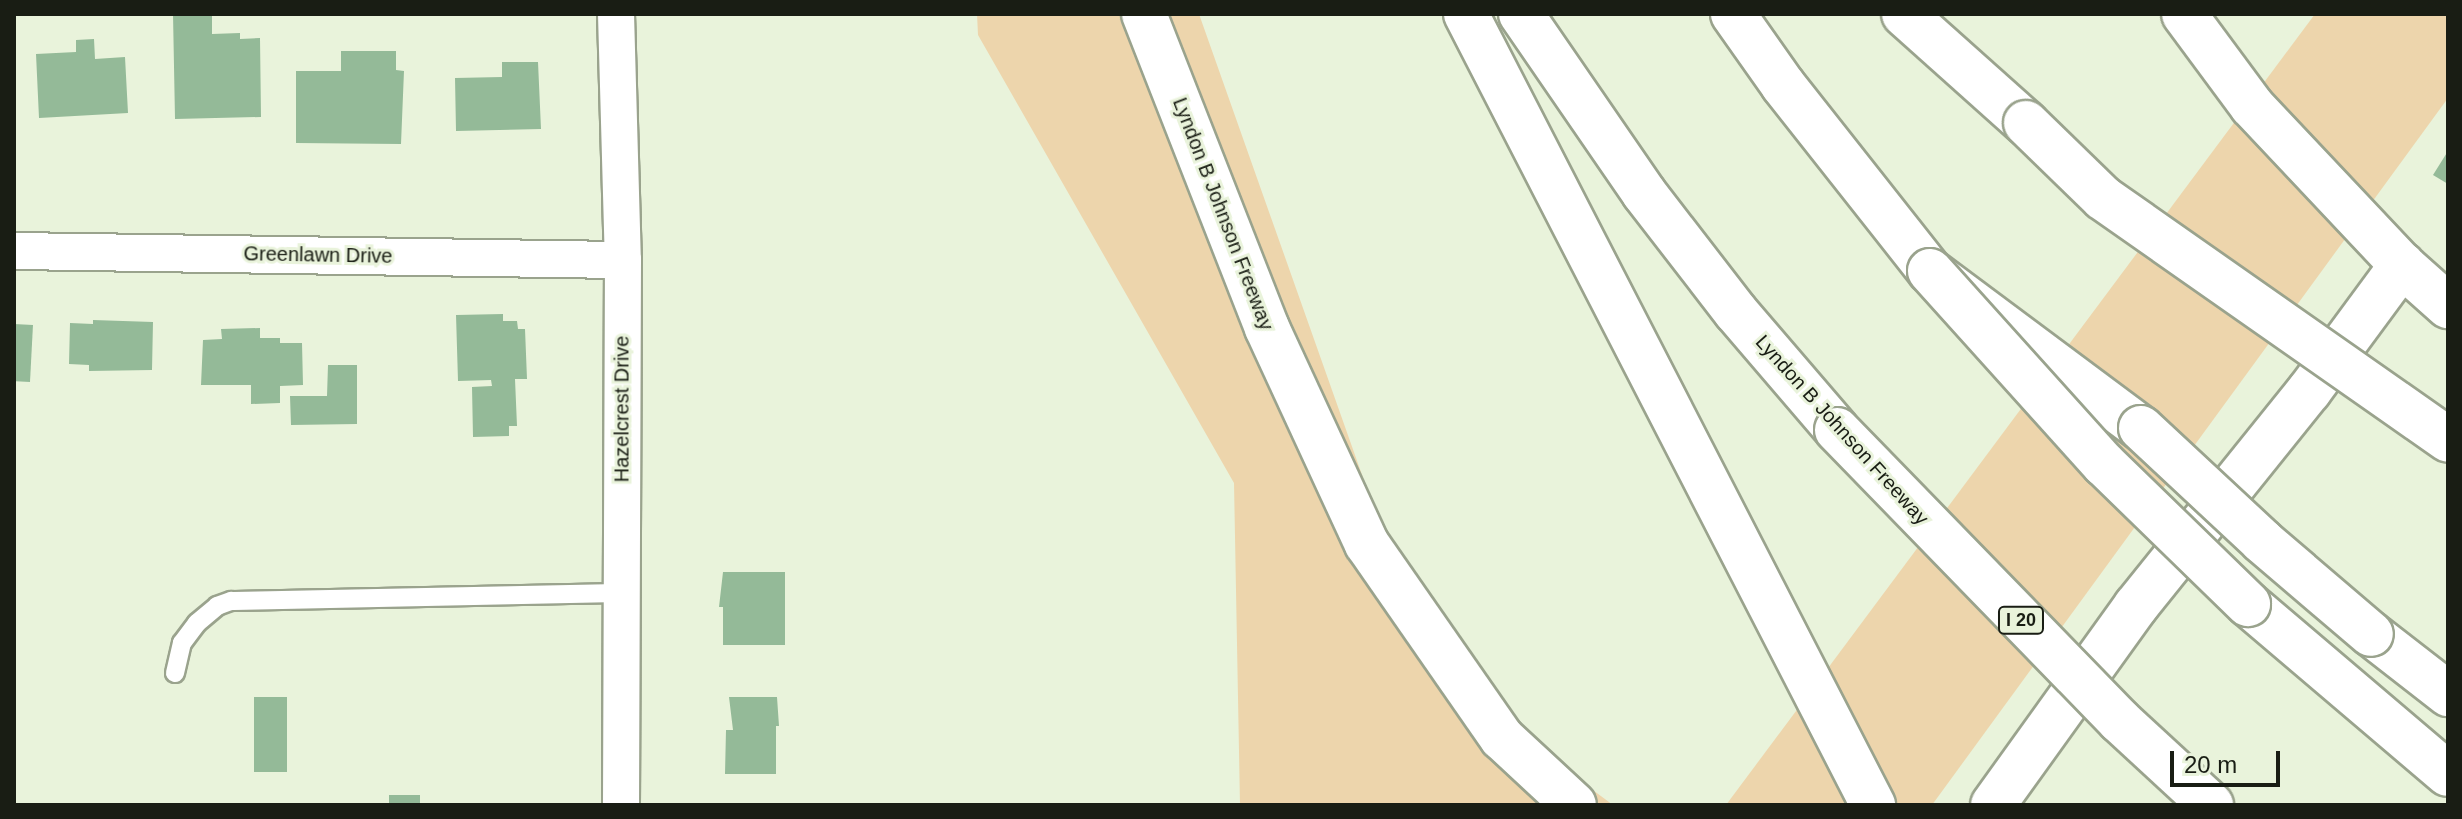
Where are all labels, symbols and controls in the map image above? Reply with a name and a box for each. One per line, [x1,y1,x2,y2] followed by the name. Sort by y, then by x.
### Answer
[1168,94,1278,334] street label: Lyndon B Johnson Freeway
[243,242,393,268] street label: Greenlawn Drive
[1750,330,1934,530] street label: Lyndon B Johnson Freeway
[610,336,634,482] street label: Hazelcrest Drive
[1997,606,2045,634] road number: I 20
[2174,735,2284,785] scale bar
[2184,751,2237,778] text: 20 m

